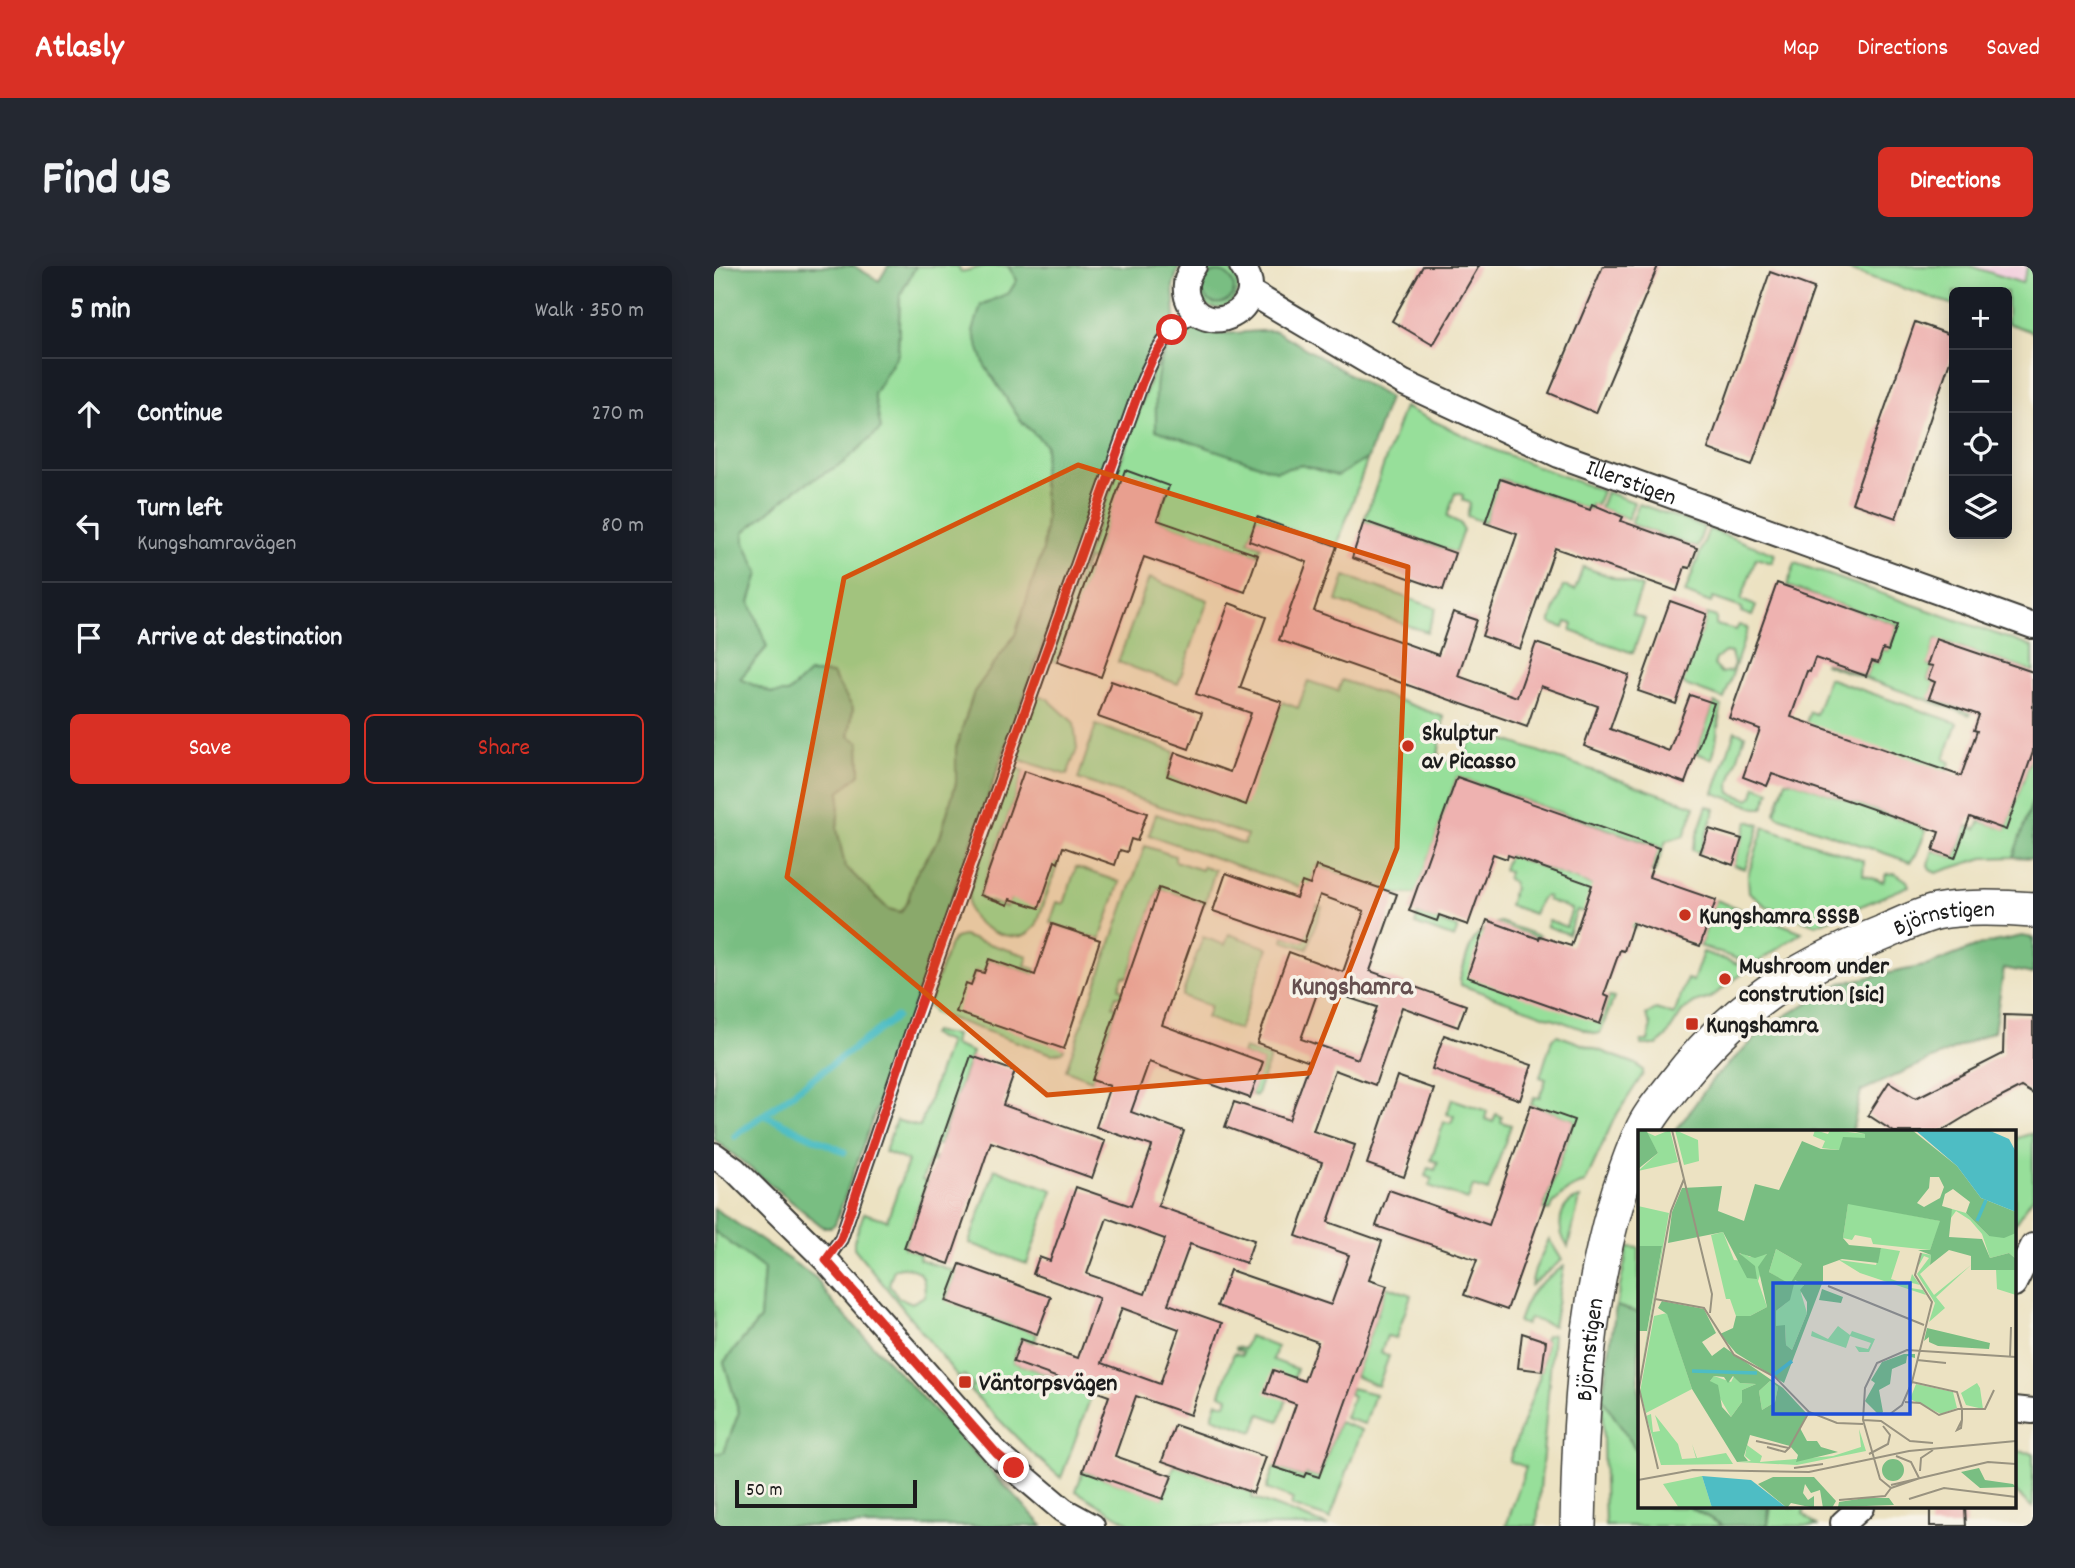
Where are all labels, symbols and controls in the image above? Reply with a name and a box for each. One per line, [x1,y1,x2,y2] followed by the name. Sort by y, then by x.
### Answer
[35,26,124,73] text: Atlasly
[1783,32,1819,66] text: Map
[1857,32,1948,66] text: Directions
[1986,32,2040,66] text: Saved
[42,147,171,217] text: Find us
[1878,147,2033,217] button: Directions
[1949,287,2012,539] map controls
[1949,287,2012,350] button: +
[70,290,131,333] text: 5 min
[535,295,644,328] text: Walk · 350 m
[1156,314,1187,345] route start
[1949,350,2012,413] button: −
[70,395,108,433] icon: ahead
[137,396,222,433] text: Continue
[592,398,644,431] text: 270 m
[1949,413,2012,476] button: locate
[1581,452,1681,516] street label: Illerstigen
[1949,476,2012,539] button: layers
[137,491,223,528] text: Turn left
[70,507,108,545] icon: left
[601,510,644,543] text: 80 m
[137,528,296,561] text: Kungshamravägen
[70,619,108,657] icon: arrive
[137,620,342,657] text: Arrive at destination
[70,714,350,784] button: Save
[364,714,644,784] button: Share
[1422,718,1516,780] place label: Skulptur av Picasso
[1400,738,1416,754] marker: Skulptur av Picasso
[1888,894,1995,946] street label: Björnstigen
[1699,901,1860,935] place label: Kungshamra SSSB
[1677,907,1693,923] marker: Kungshamra SSSB
[1739,951,1890,1013] place label: Mushroom under constrution [sic]
[1291,970,1413,1007] district label: Kungshamra
[1717,971,1733,987] marker: Mushroom under constrution [sic]
[1706,1010,1819,1044] place label: Kungshamra
[1684,1016,1700,1032] marker: Kungshamra
[1638,1130,2016,1508] inset map
[1569,1296,1614,1403] street label: Björnstigen
[979,1368,1117,1402] place label: Väntorpsvägen
[957,1374,973,1390] marker: Väntorpsvägen
[998,1452,1029,1483] route end
[735,1477,917,1509] scale bar
[746,1478,783,1505] text: 50 m

